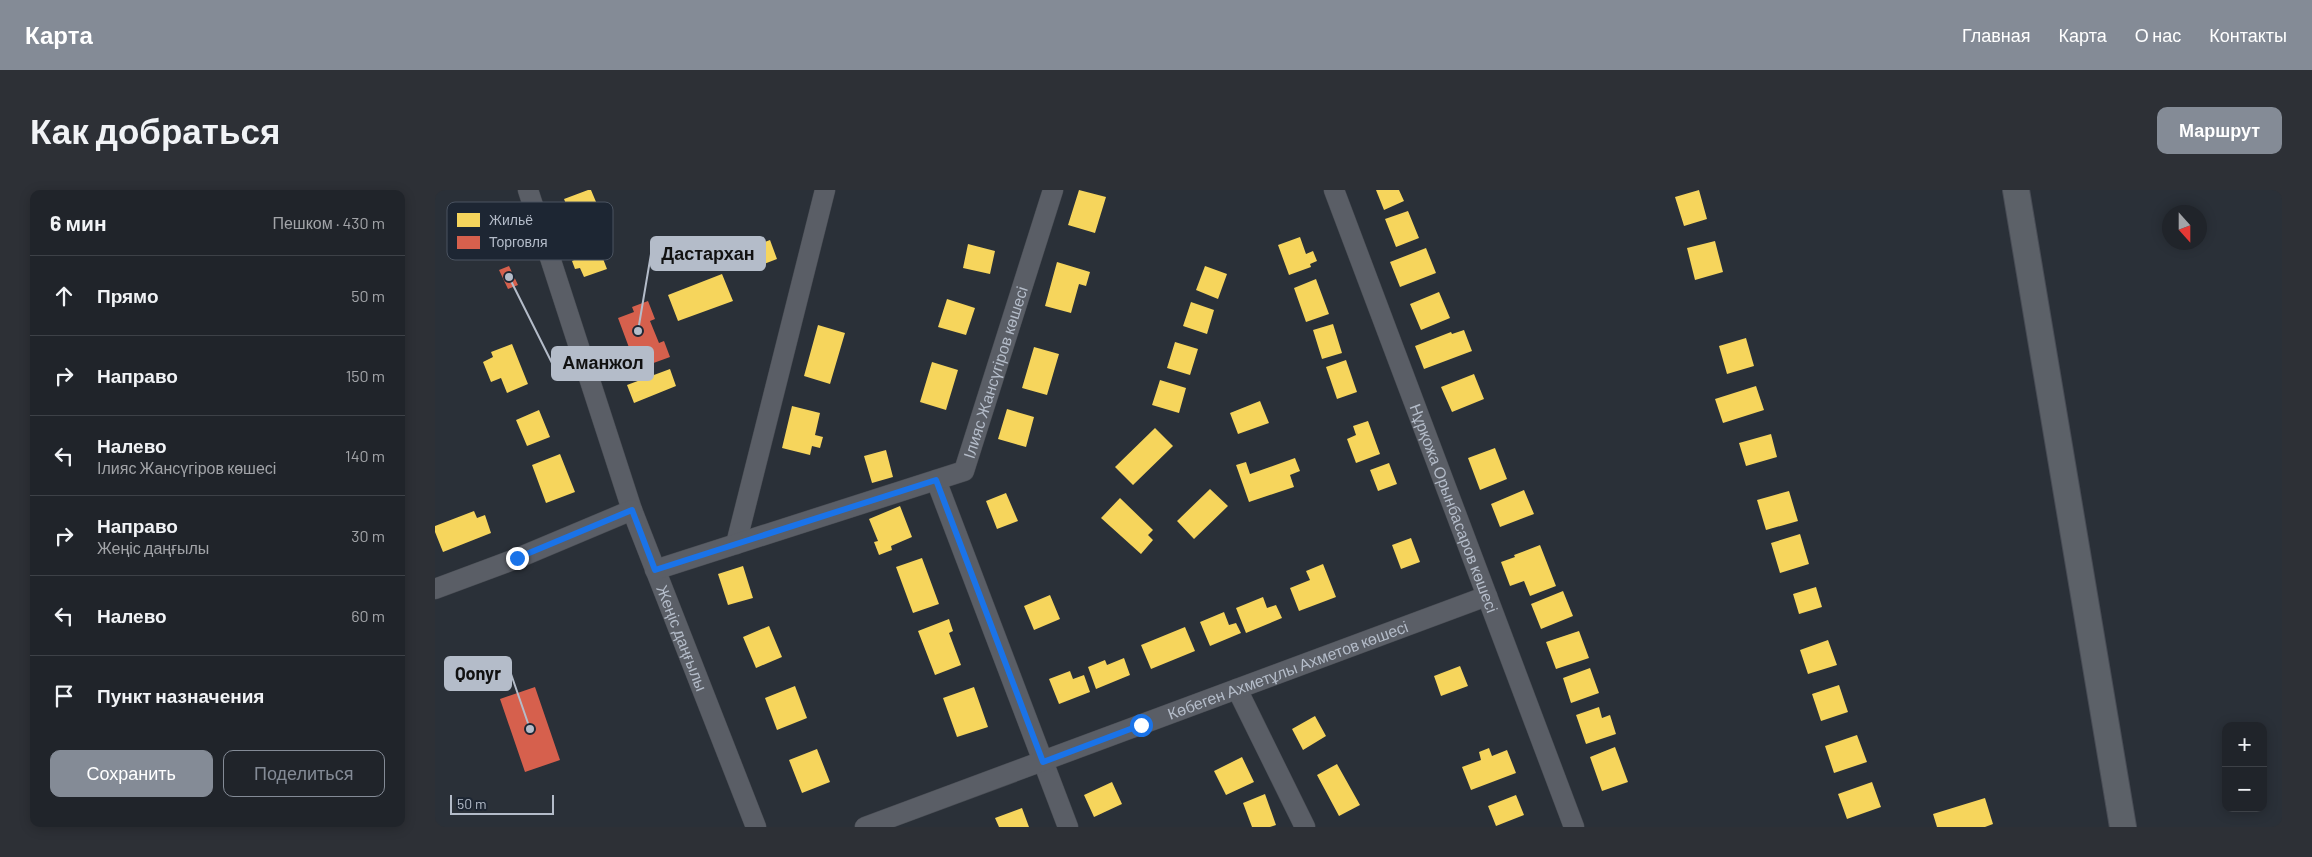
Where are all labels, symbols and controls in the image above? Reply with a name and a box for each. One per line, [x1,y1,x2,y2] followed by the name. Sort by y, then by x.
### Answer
[25,20,93,49] text: Карта
[1962,24,2031,46] text: Главная
[2059,24,2107,46] text: Карта
[2135,24,2181,46] text: О нас
[2209,24,2287,46] text: Контакты
[2157,107,2282,154] button: Маршрут
[30,109,280,151] text: Как добраться
[447,202,613,260] legend
[2162,205,2207,250] north arrow
[50,210,107,235] text: 6 мин
[489,211,533,228] text: Жильё
[272,213,385,232] text: Пешком · 430 m
[489,233,547,250] text: Торговля
[651,237,765,270] callout: Дастархан
[661,242,755,264] text: Дастархан
[50,282,78,310] icon: ahead
[97,284,159,307] text: Прямо
[959,284,1031,461] street label: Ілияс Жансүгіров көшесі
[351,286,385,305] text: 50 m
[552,347,653,380] callout: Аманжол
[562,351,644,373] text: Аманжол
[50,362,78,390] icon: right
[97,364,178,387] text: Направо
[346,366,385,385] text: 150 m
[1406,401,1502,615] street label: Нұрқожа Орынбасаров көшесі
[97,434,167,457] text: Налево
[50,442,78,470] icon: left
[345,446,385,465] text: 140 m
[97,458,276,477] text: Ілияс Жансүгіров көшесі
[97,514,178,537] text: Направо
[50,522,78,550] icon: right
[351,526,385,545] text: 30 m
[97,538,209,557] text: Жеңіс даңғылы
[506,547,529,570] route end
[653,582,712,694] street label: Жеңіс даңғылы
[50,602,78,630] icon: left
[97,604,167,627] text: Налево
[351,606,385,625] text: 60 m
[1165,616,1410,723] street label: Көбеген Ахметұлы Ахметов көшесі
[445,657,511,690] callout: Qonyr
[455,662,501,684] text: Qonyr
[50,682,78,710] icon: arrive
[97,684,264,707] text: Пункт назначения
[1130,714,1153,737] route start
[2222,722,2267,812] map controls
[2222,722,2267,767] button: +
[50,750,213,797] button: Сохранить
[223,750,385,797] button: Поделиться
[2222,767,2267,812] button: −
[450,792,554,815] scale bar
[457,795,486,812] text: 50 m

